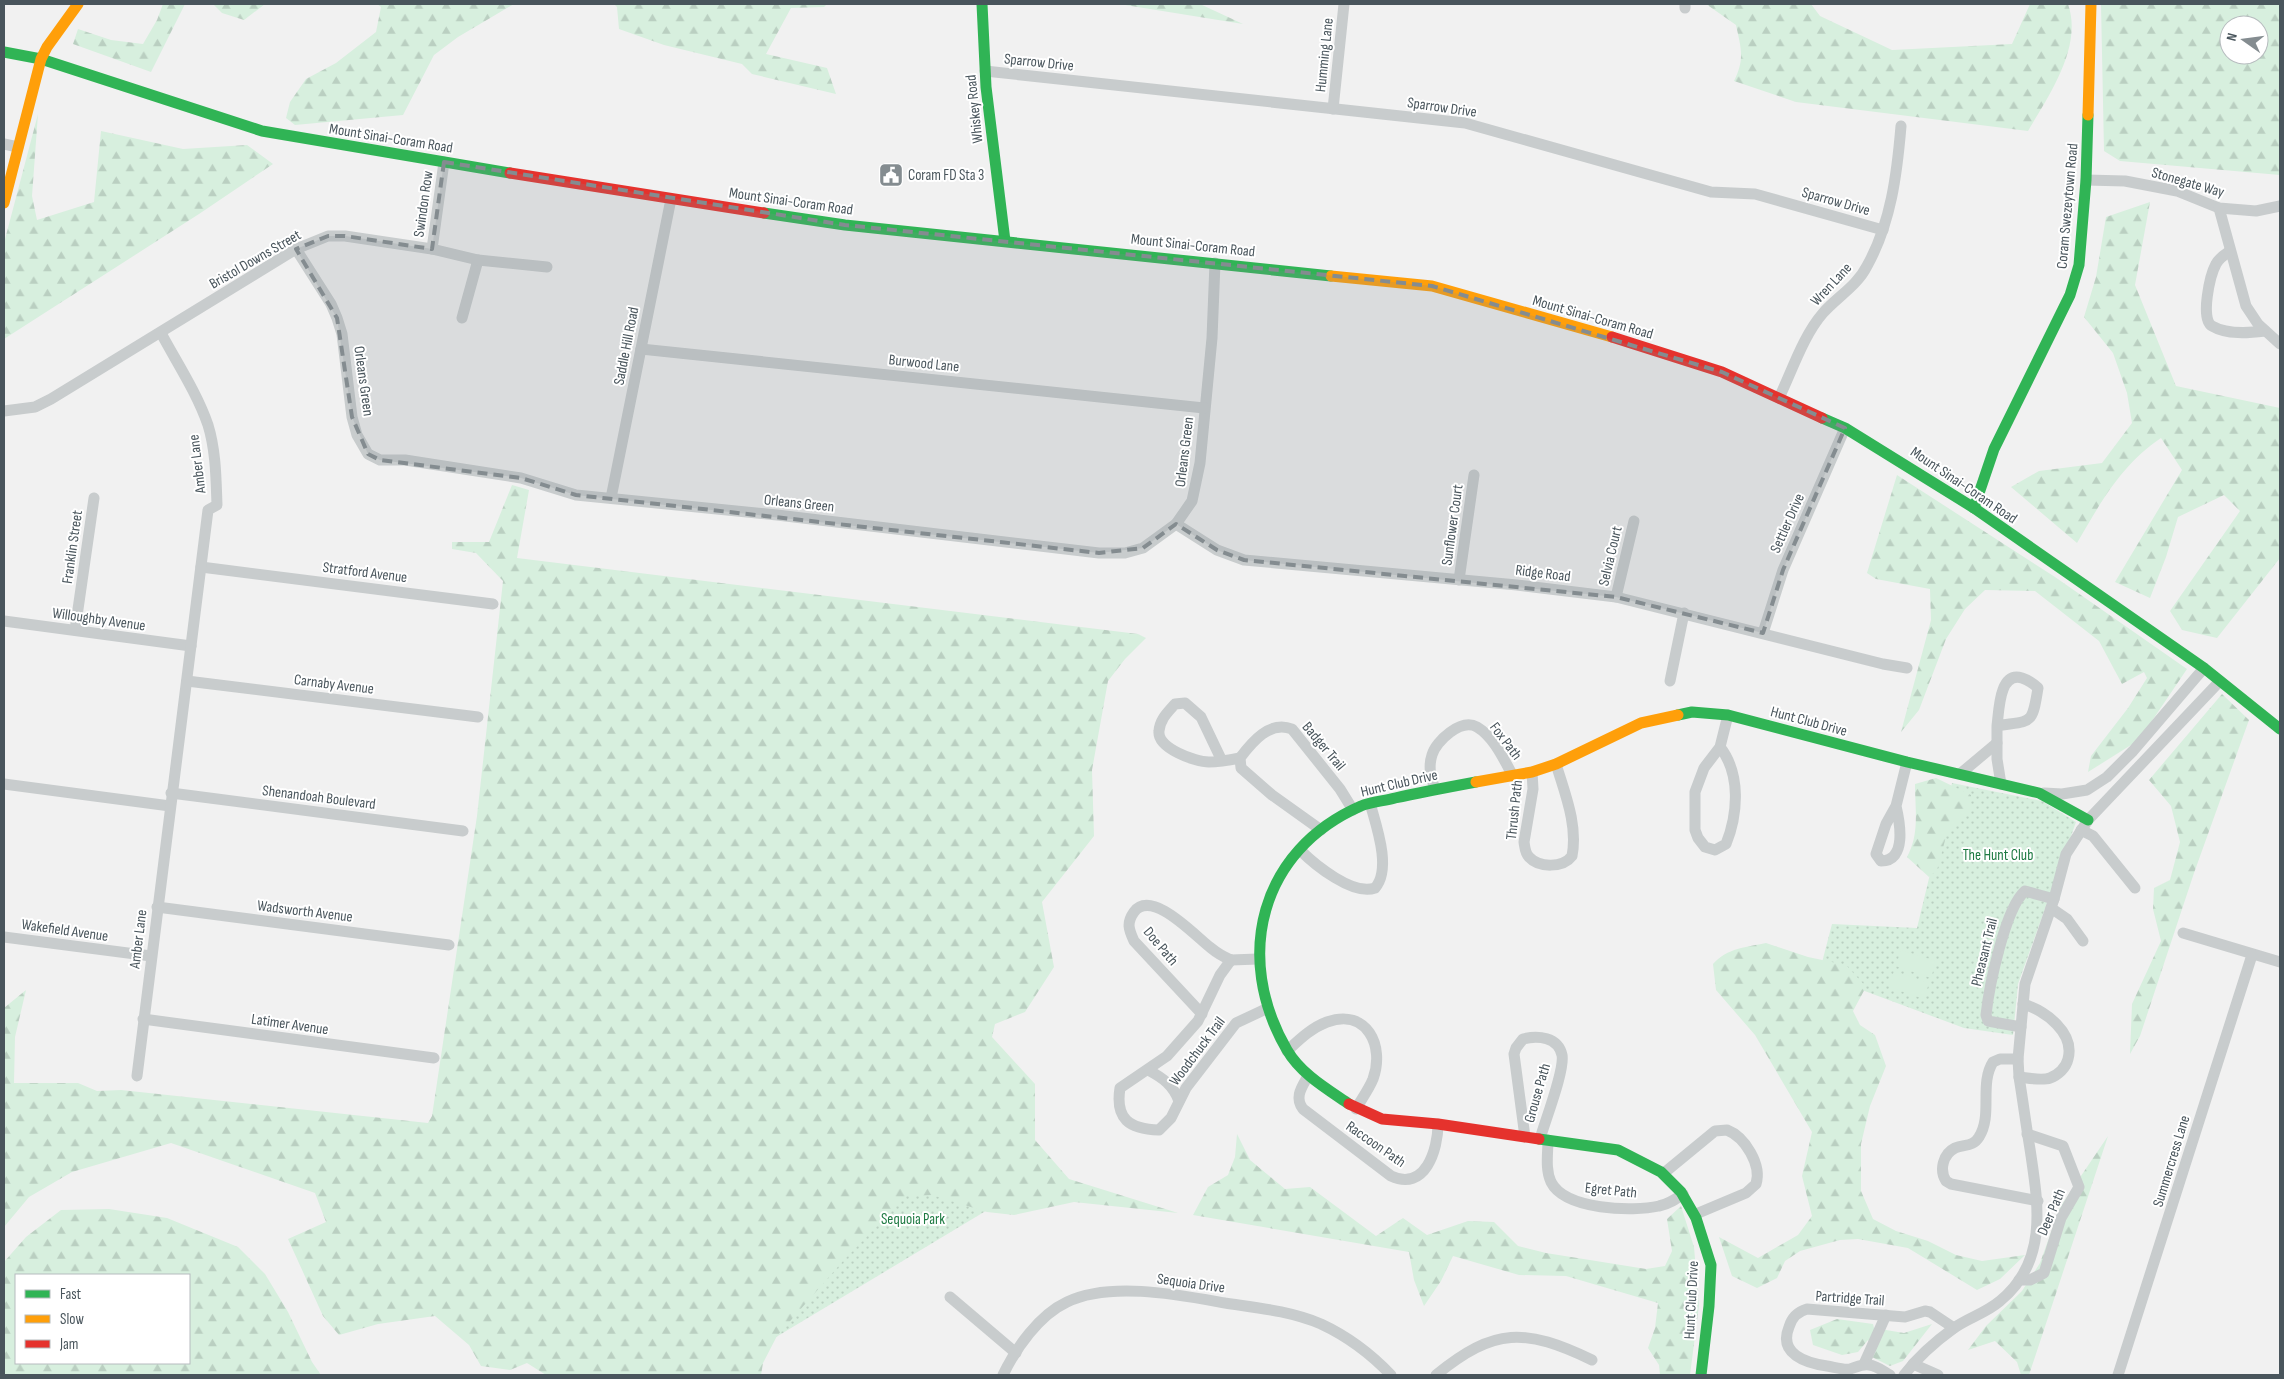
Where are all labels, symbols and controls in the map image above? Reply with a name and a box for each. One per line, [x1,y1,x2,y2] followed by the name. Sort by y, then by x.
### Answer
[2219,15,2269,65] north arrow
[1311,17,1338,93] street label: Humming Lane
[2223,31,2241,43] text: N
[1003,49,1075,76] street label: Sparrow Drive
[961,74,988,144] street label: Whiskey Road
[1406,93,1478,122] street label: Sparrow Drive
[328,119,454,158] street label: Mount Sinai-Coram Road
[2053,143,2082,270] street label: Coram Swezeytown Road
[878,162,904,188] public building icon: Coram FD Sta 3
[2149,163,2227,202] street label: Stonegate Way
[908,166,984,185] place label: Coram FD Sta 3
[409,169,438,238] street label: Swindon Row
[728,183,854,220] street label: Mount Sinai-Coram Road
[1800,183,1872,220] street label: Sparrow Drive
[206,225,305,293] street label: Bristol Downs Street
[1130,230,1256,261] street label: Mount Sinai-Coram Road
[1807,259,1856,310] street label: Wren Lane
[1530,291,1655,344] street label: Mount Sinai-Coram Road
[610,305,643,387] street label: Saddle Hill Road
[349,345,378,417] street label: Orleans Green
[888,350,960,377] street label: Burwood Lane
[1171,416,1198,488] street label: Orleans Green
[184,433,211,495] street label: Amber Lane
[1907,443,2021,528] street label: Mount Sinai-Coram Road
[1437,483,1468,567] street label: Sunflower Court
[763,490,835,517] street label: Orleans Green
[1766,490,1809,556] street label: Settler Drive
[58,509,87,585] street label: Franklin Street
[1594,524,1627,588] street label: Selvia Court
[322,558,408,587] street label: Stratford Avenue
[1514,561,1572,586] street label: Ridge Road
[51,604,147,635] street label: Willoughby Avenue
[293,670,375,699] street label: Carnaby Avenue
[1768,702,1849,741] street label: Hunt Club Drive
[1298,718,1349,775] street label: Badger Trail
[1485,719,1526,764] street label: Fox Path
[1359,765,1440,802] street label: Hunt Club Drive
[1502,779,1527,841] street label: Thrush Path
[261,781,377,814] street label: Shenandoah Boulevard
[1963,846,2033,865] park label: The Hunt Club
[256,896,354,927] street label: Wadsworth Avenue
[125,909,152,971] street label: Amber Lane
[20,915,110,946] street label: Wakefield Avenue
[1967,916,2002,988] street label: Pheasant Trail
[1139,923,1182,970] street label: Doe Path
[250,1010,330,1039] street label: Latimer Avenue
[1165,1013,1229,1090] street label: Woodchuck Trail
[1520,1061,1555,1125] street label: Grouse Path
[2149,1113,2194,1209] street label: Summercress Lane
[1342,1117,1409,1172] street label: Raccoon Path
[1584,1178,1638,1203] street label: Egret Path
[2033,1186,2070,1238] street label: Deer Path
[881,1210,945,1229] park label: Sequoia Park
[1680,1260,1703,1340] street label: Hunt Club Drive
[1156,1269,1226,1298] street label: Sequoia Drive
[15,1274,190,1364] legend
[60,1285,82,1304] text: Fast
[1815,1287,1885,1310] street label: Partridge Trail
[60,1310,84,1329] text: Slow
[59,1335,78,1354] text: Jam

